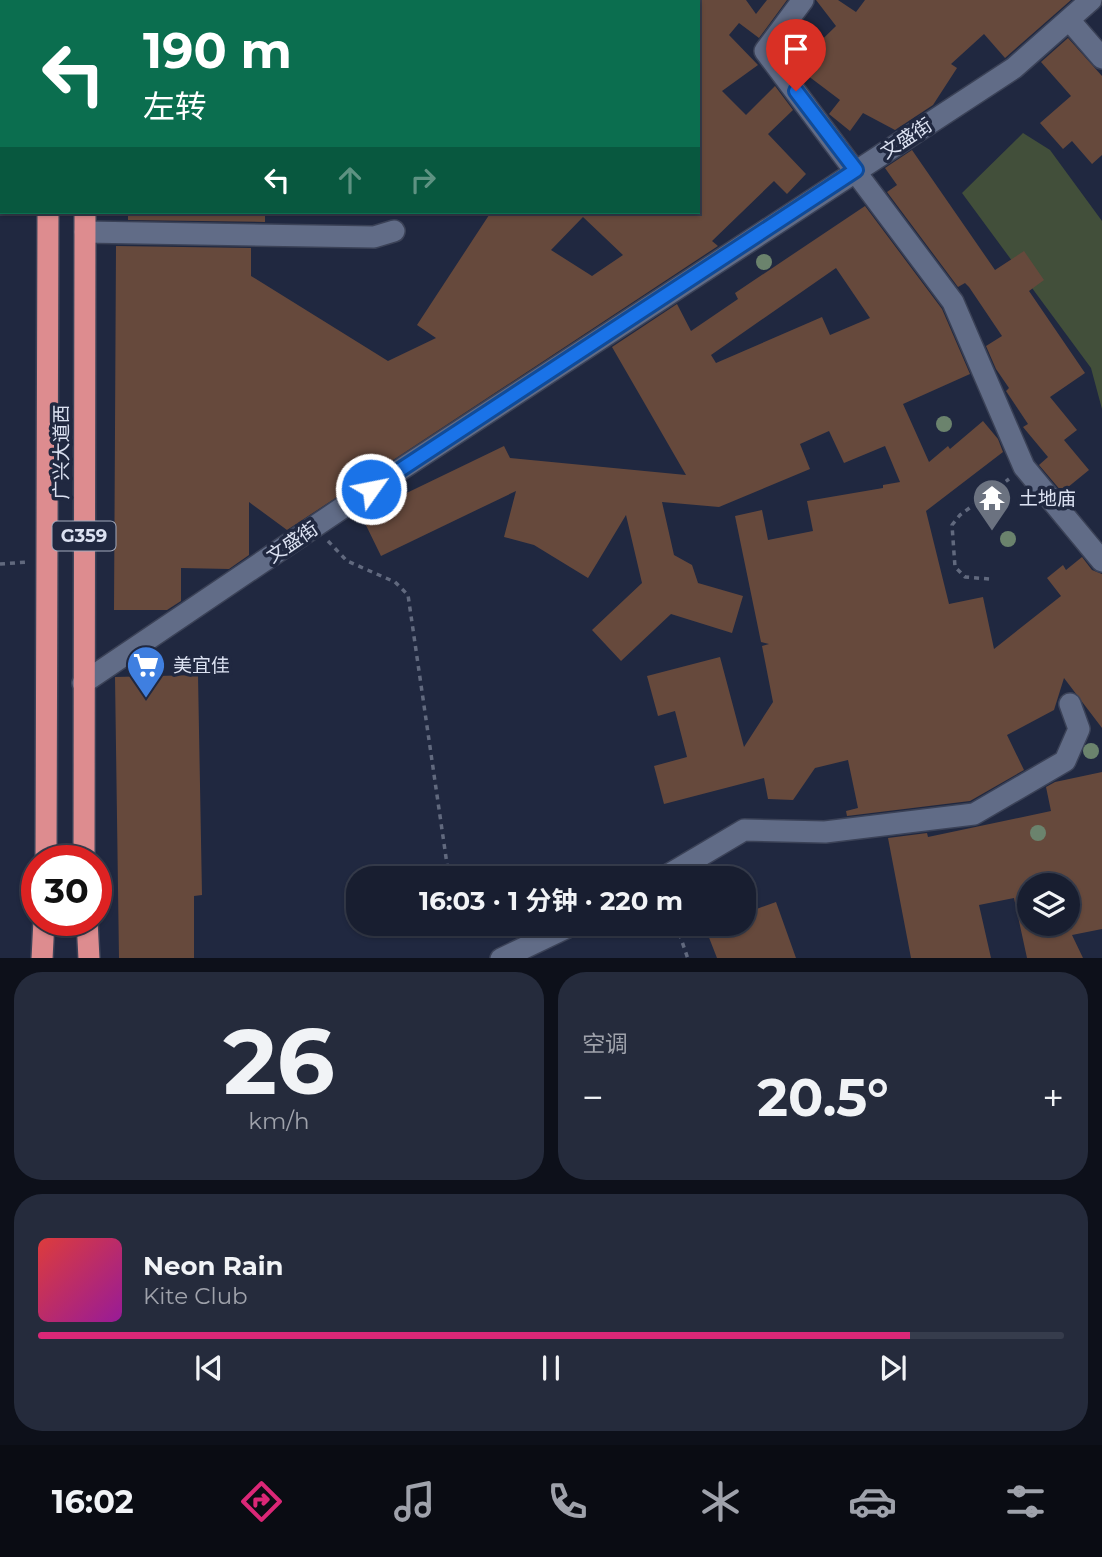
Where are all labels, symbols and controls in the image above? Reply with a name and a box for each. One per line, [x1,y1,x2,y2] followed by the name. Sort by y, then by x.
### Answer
[766,19,826,91] pin
[143,21,292,80] text: 190 m
[28,28,119,119] icon: left
[777,30,815,68] icon: arrive
[143,87,207,126] text: 左转
[876,113,936,164] street label: 文盛街
[258,161,296,199] icon: left
[331,161,369,199] icon: ahead
[404,161,442,199] icon: right
[50,404,73,500] street label: 广兴大道西
[334,452,408,526] position arrow
[971,477,1013,532] temple icon: 土地庙
[1019,487,1076,510] place label: 土地庙
[262,517,322,568] street label: 文盛街
[52,522,116,550] road number: G359
[125,644,167,699] supermarket icon: 美宜佳
[173,654,230,677] place label: 美宜佳
[21,845,112,936] speed limit sign: 30
[1017,873,1080,936] map controls
[1017,873,1080,936] button: layers
[419,885,683,917] text: 16:03 · 1 分钟 · 220 m
[223,1006,335,1117] text: 26
[582,1030,628,1058] text: 空调
[757,1066,889,1129] text: 20.5°
[582,1074,604,1121] text: −
[1042,1074,1064,1121] text: +
[248,1107,310,1135] text: km/h
[143,1250,284,1282] text: Neon Rain
[143,1282,248,1310] text: Kite Club
[190,1349,228,1387] icon: previous
[532,1349,570,1387] icon: pause
[874,1349,912,1387] icon: next
[237,1477,286,1526] icon: directions
[390,1477,439,1526] icon: music
[543,1477,592,1526] icon: phone
[696,1477,745,1526] icon: climate
[848,1477,897,1526] icon: car
[1001,1477,1050,1526] icon: filters
[52,1482,134,1521] text: 16:02

